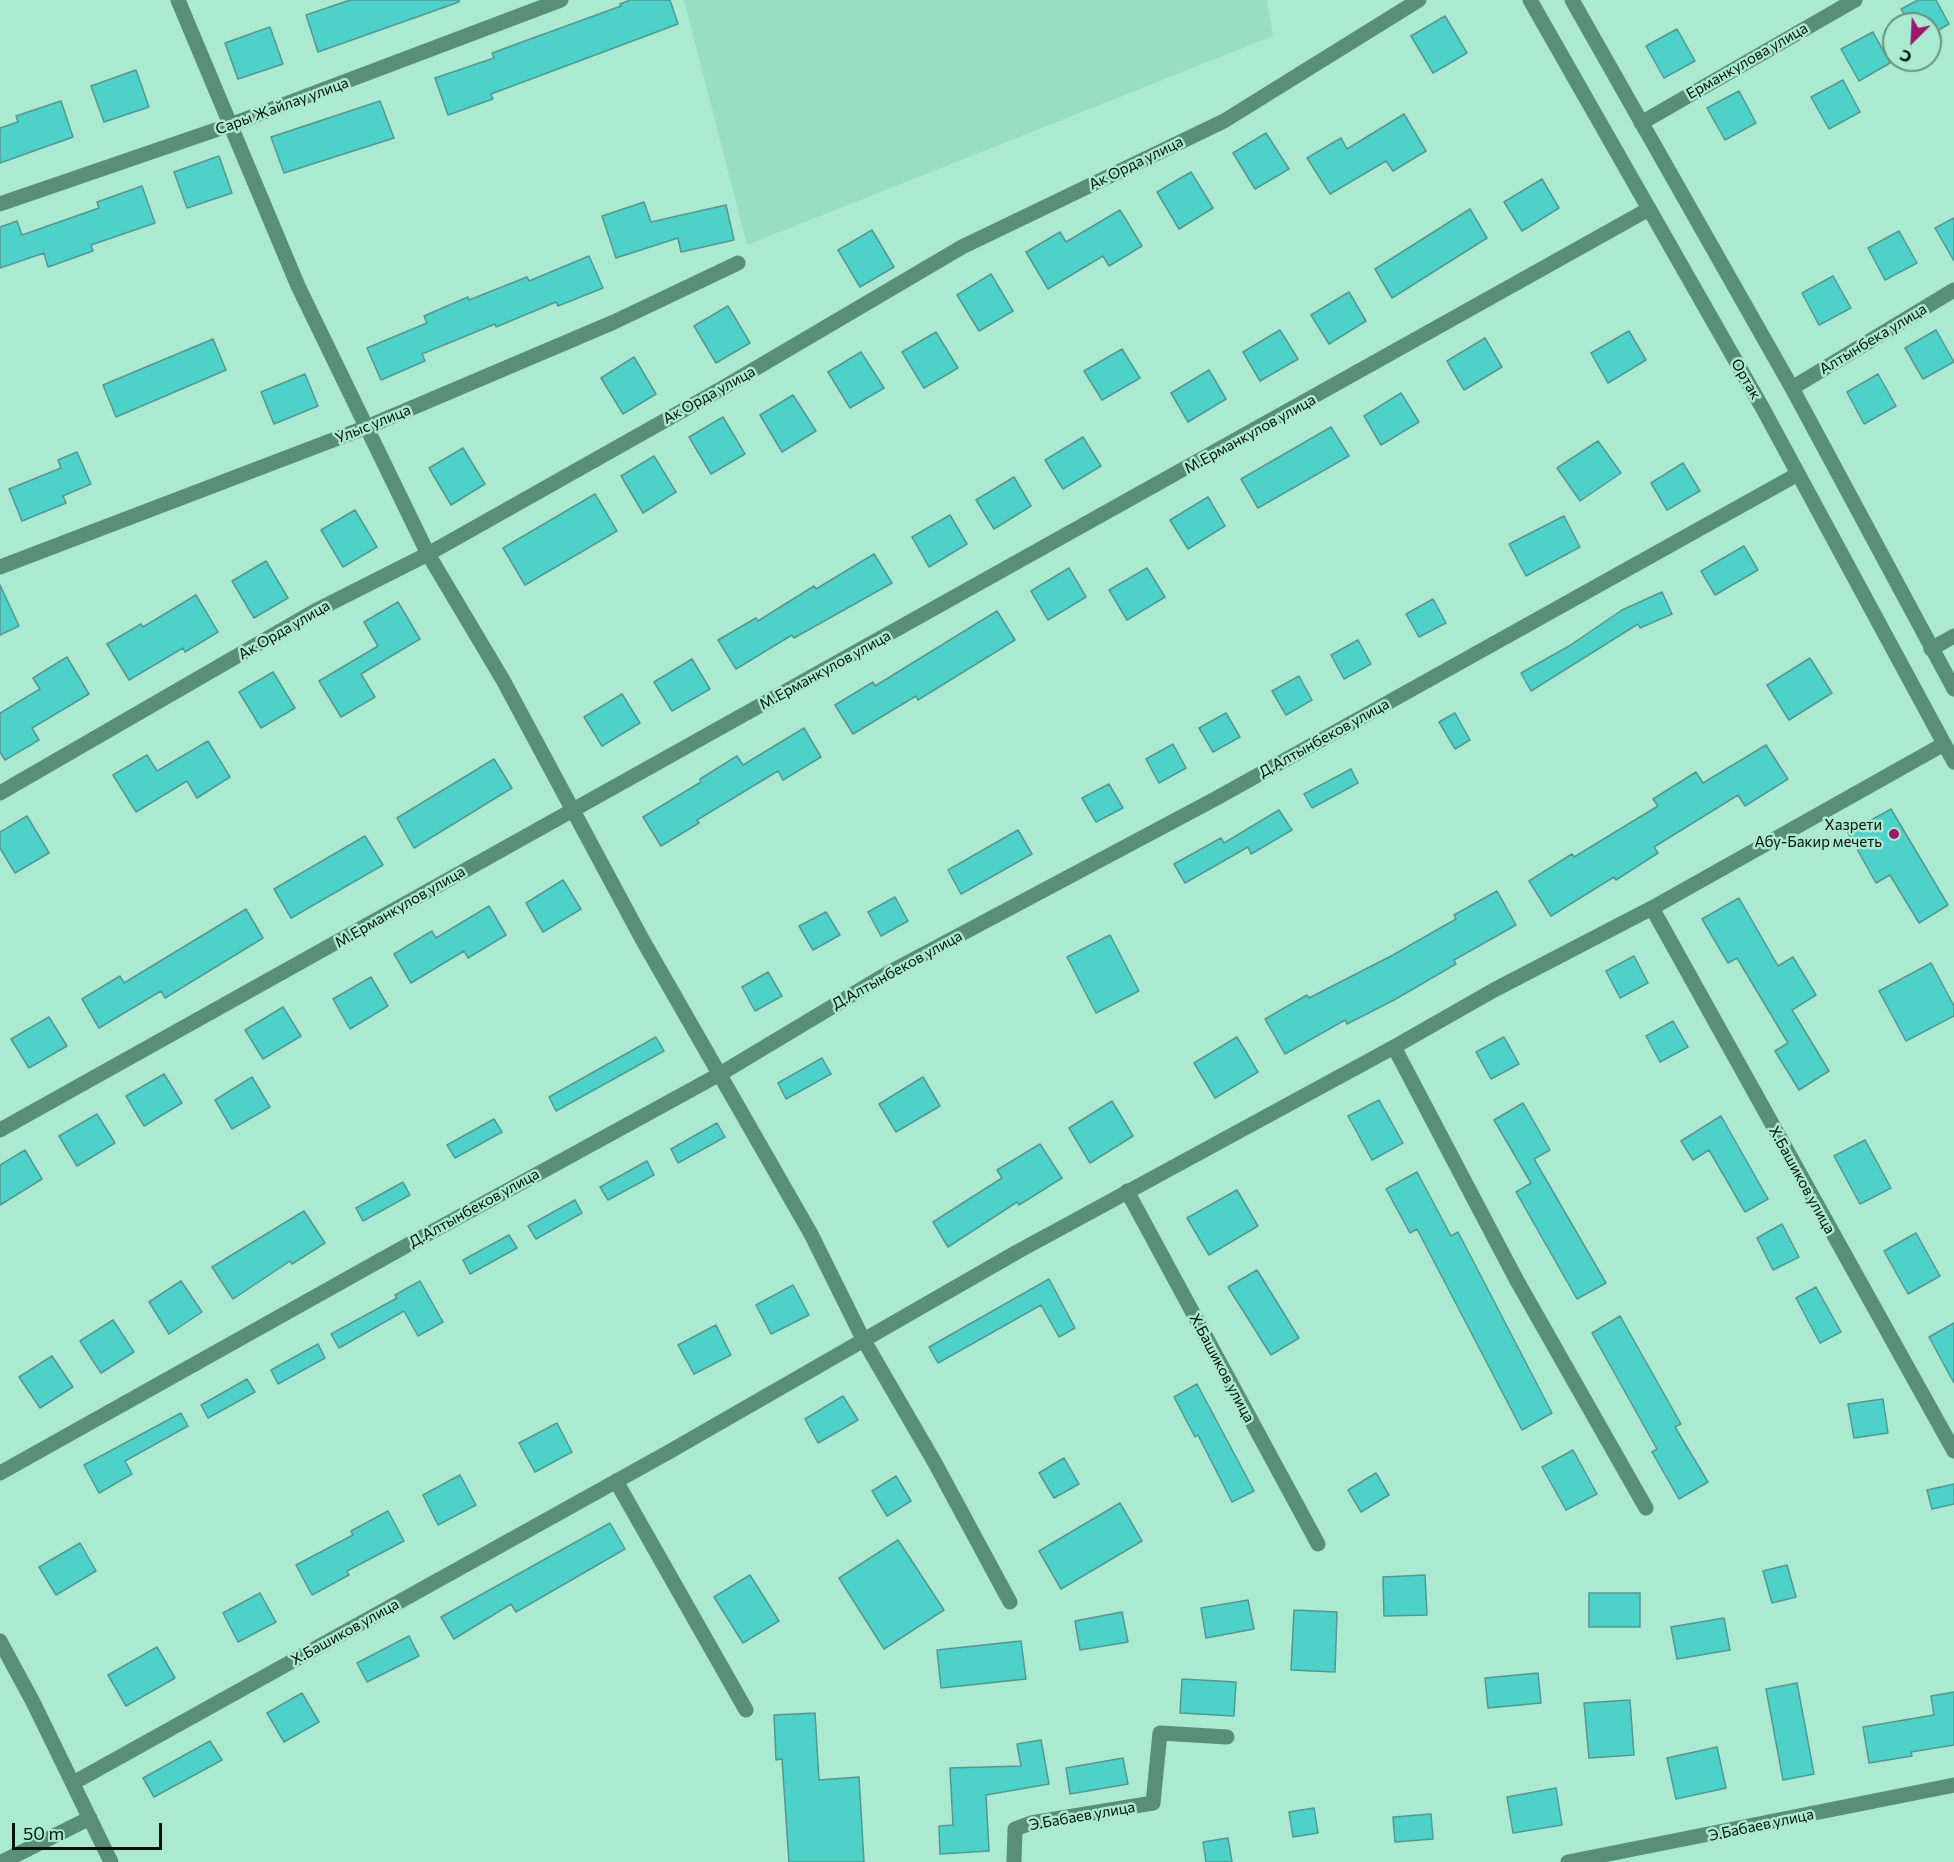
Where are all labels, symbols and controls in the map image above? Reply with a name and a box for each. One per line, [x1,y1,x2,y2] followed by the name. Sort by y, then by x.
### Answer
[1882,12,1942,72] north arrow
[1683,19,1811,103] street label: Ерманкулова улица
[1896,46,1914,68] text: С
[213,74,351,138] street label: Сары Жайлау улица
[1086,132,1186,194] street label: Ак Орда улица
[1816,300,1930,378] street label: Алтынбека улица
[1727,356,1765,402] street label: Ортак
[660,362,758,428] street label: Ак Орда улица
[1181,390,1319,478] street label: М.Ерманкулов улица
[333,401,413,447] street label: Улыс улица
[235,597,333,663] street label: Ак Орда улица
[756,626,894,714] street label: М.Ерманкулов улица
[1256,695,1392,781] street label: Д.Алтынбеков улица
[1754,816,1882,851] place label: Хазрети Абу-Бакир мечеть
[1887,827,1901,841] marker: Хазрети Абу-Бакир мечеть
[332,862,468,952] street label: М.Ерманкулов улица
[829,927,965,1013] street label: Д.Алтынбеков улица
[1765,1123,1839,1237] street label: Х.Башиков улица
[406,1165,542,1251] street label: Д.Алтынбеков улица
[1186,1311,1258,1425] street label: Х.Башиков улица
[288,1595,402,1669] street label: Х.Башиков улица
[1028,1798,1136,1834] street label: Э.Бабаев улица
[1707,1805,1815,1845] street label: Э.Бабаев улица
[15,1811,165,1849] scale bar
[23,1822,64,1844] text: 50 m

